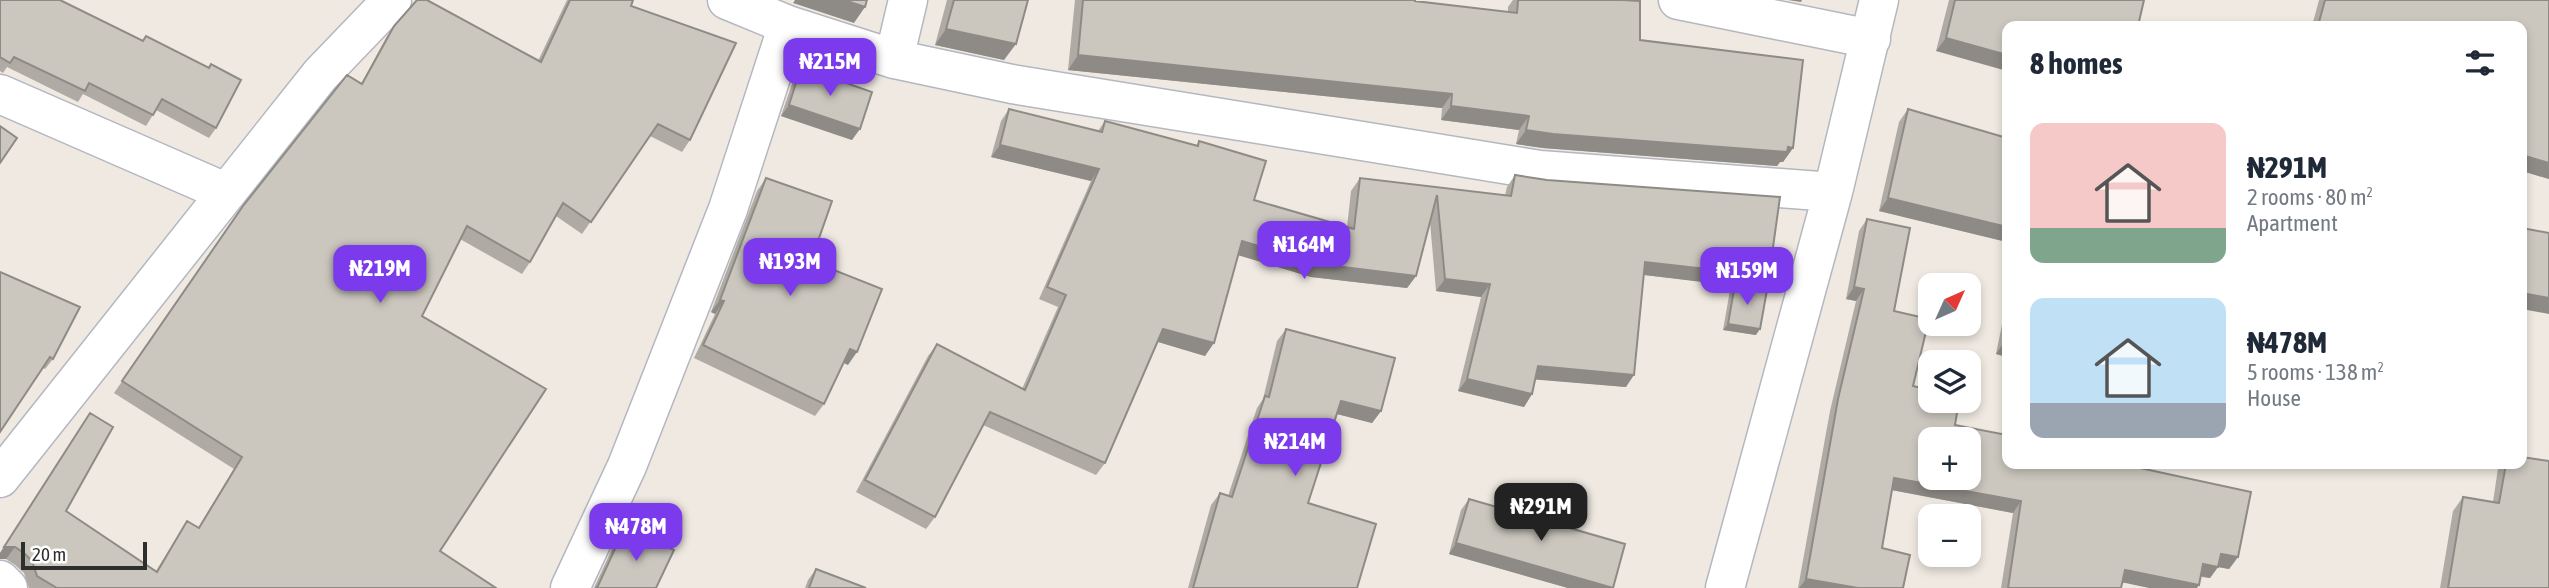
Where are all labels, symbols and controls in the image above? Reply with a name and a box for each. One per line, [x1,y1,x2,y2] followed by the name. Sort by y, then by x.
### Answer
[781,38,879,98] pin: ₦215M
[2461,44,2499,82] icon: filters
[2030,46,2123,80] text: 8 homes
[799,48,861,74] text: ₦215M
[2247,150,2327,184] text: ₦291M
[2086,151,2170,235] icon: home
[2247,184,2373,210] text: 2 rooms · 80 m²
[2247,210,2338,236] text: Apartment
[1255,222,1353,281] pin: ₦164M
[1273,231,1335,257] text: ₦164M
[741,238,839,298] pin: ₦193M
[331,246,429,305] pin: ₦219M
[1698,247,1796,307] pin: ₦159M
[759,248,821,274] text: ₦193M
[349,255,411,281] text: ₦219M
[1716,257,1778,283] text: ₦159M
[1918,273,1981,336] north arrow
[1918,273,1981,567] map controls
[2247,325,2327,359] text: ₦478M
[2086,326,2170,410] icon: home
[1918,350,1981,413] button: layers
[2247,359,2384,385] text: 5 rooms · 138 m²
[2247,385,2301,411] text: House
[1246,419,1344,478] pin: ₦214M
[1918,427,1981,490] button: +
[1264,428,1326,454] text: ₦214M
[1492,484,1590,543] pin: ₦291M
[1510,493,1572,519] text: ₦291M
[587,504,685,563] pin: ₦478M
[1918,504,1981,567] button: −
[605,513,667,539] text: ₦478M
[21,539,147,571] scale bar
[32,543,66,565] text: 20 m

